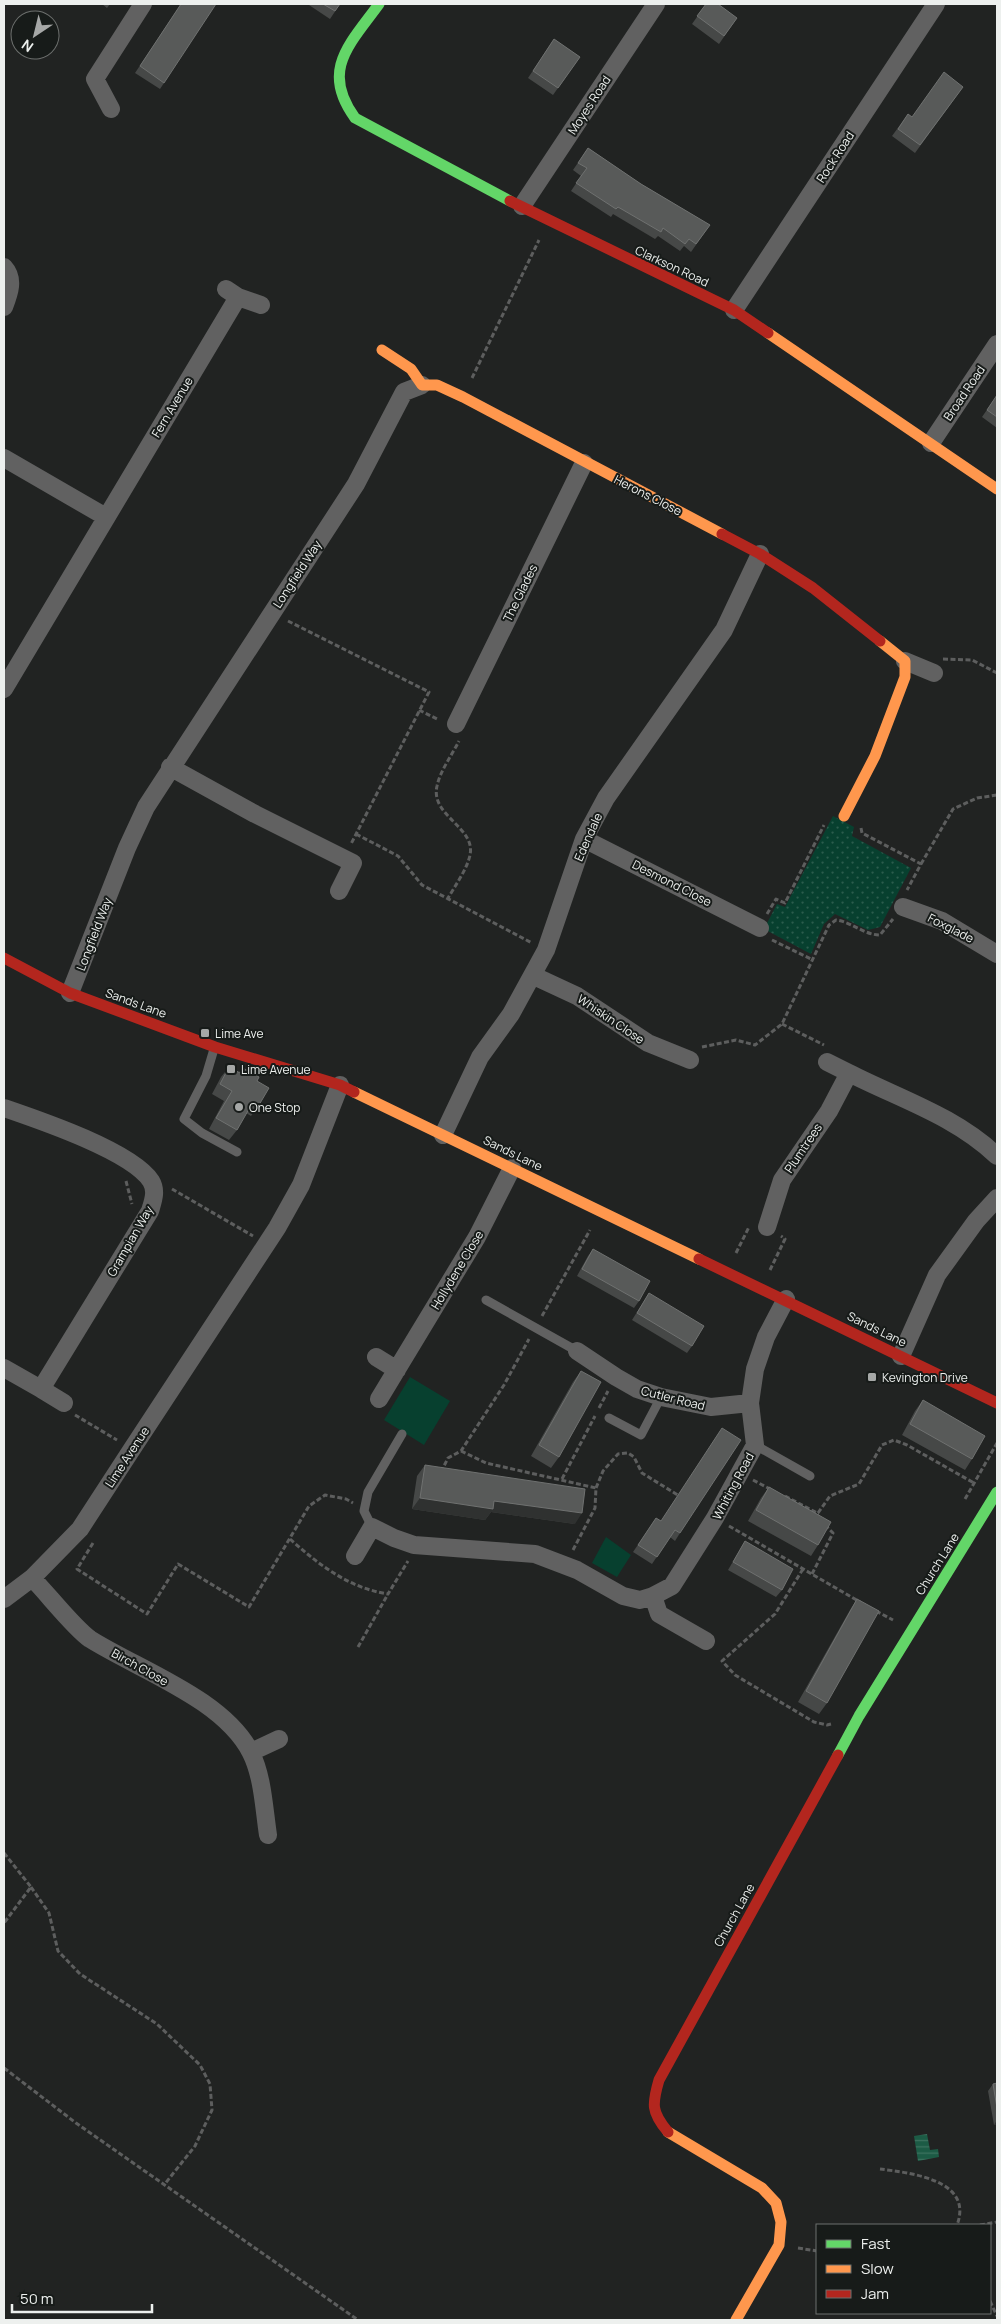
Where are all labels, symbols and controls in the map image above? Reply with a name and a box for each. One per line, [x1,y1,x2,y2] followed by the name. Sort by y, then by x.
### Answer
[10,10,60,60] north arrow
[18,35,37,57] text: N
[564,72,614,138] street label: Moyes Road
[812,128,858,186] street label: Rock Road
[632,241,712,291] street label: Clarkson Road
[939,362,989,424] street label: Broad Road
[147,374,197,440] street label: Fern Avenue
[611,471,685,519] street label: Herons Close
[269,536,326,611] street label: Longfield Way
[499,561,541,625] street label: The Glades
[570,810,606,864] street label: Edendale
[629,856,715,910] street label: Desmond Close
[72,894,116,973] street label: Longfield Way
[925,909,977,947] street label: Foxglade
[103,984,169,1022] street label: Sands Lane
[574,990,648,1048] street label: Whiskin Close
[215,1025,263,1042] place label: Lime Ave
[199,1027,211,1039] marker: Lime Ave
[241,1061,311,1078] place label: Lime Avenue
[225,1063,237,1075] marker: Lime Avenue
[249,1099,300,1116] place label: One Stop
[233,1101,245,1113] marker: One Stop
[780,1120,826,1176] street label: Plumtrees
[481,1131,545,1175] street label: Sands Lane
[103,1202,157,1279] street label: Grampian Way
[427,1227,487,1313] street label: Hollydene Close
[845,1307,909,1351] street label: Sands Lane
[882,1369,968,1386] place label: Kevington Drive
[866,1371,878,1383] marker: Kevington Drive
[639,1382,707,1414] street label: Cutler Road
[101,1423,153,1491] street label: Lime Avenue
[708,1449,758,1523] street label: Whiting Road
[911,1530,963,1598] street label: Church Lane
[109,1644,171,1690] street label: Birch Close
[710,1880,758,1950] street label: Church Lane
[816,2224,991,2314] legend
[861,2233,890,2254] text: Fast
[861,2258,894,2279] text: Slow
[12,2282,152,2314] scale bar
[861,2283,889,2304] text: Jam
[20,2288,54,2309] text: 50 m

